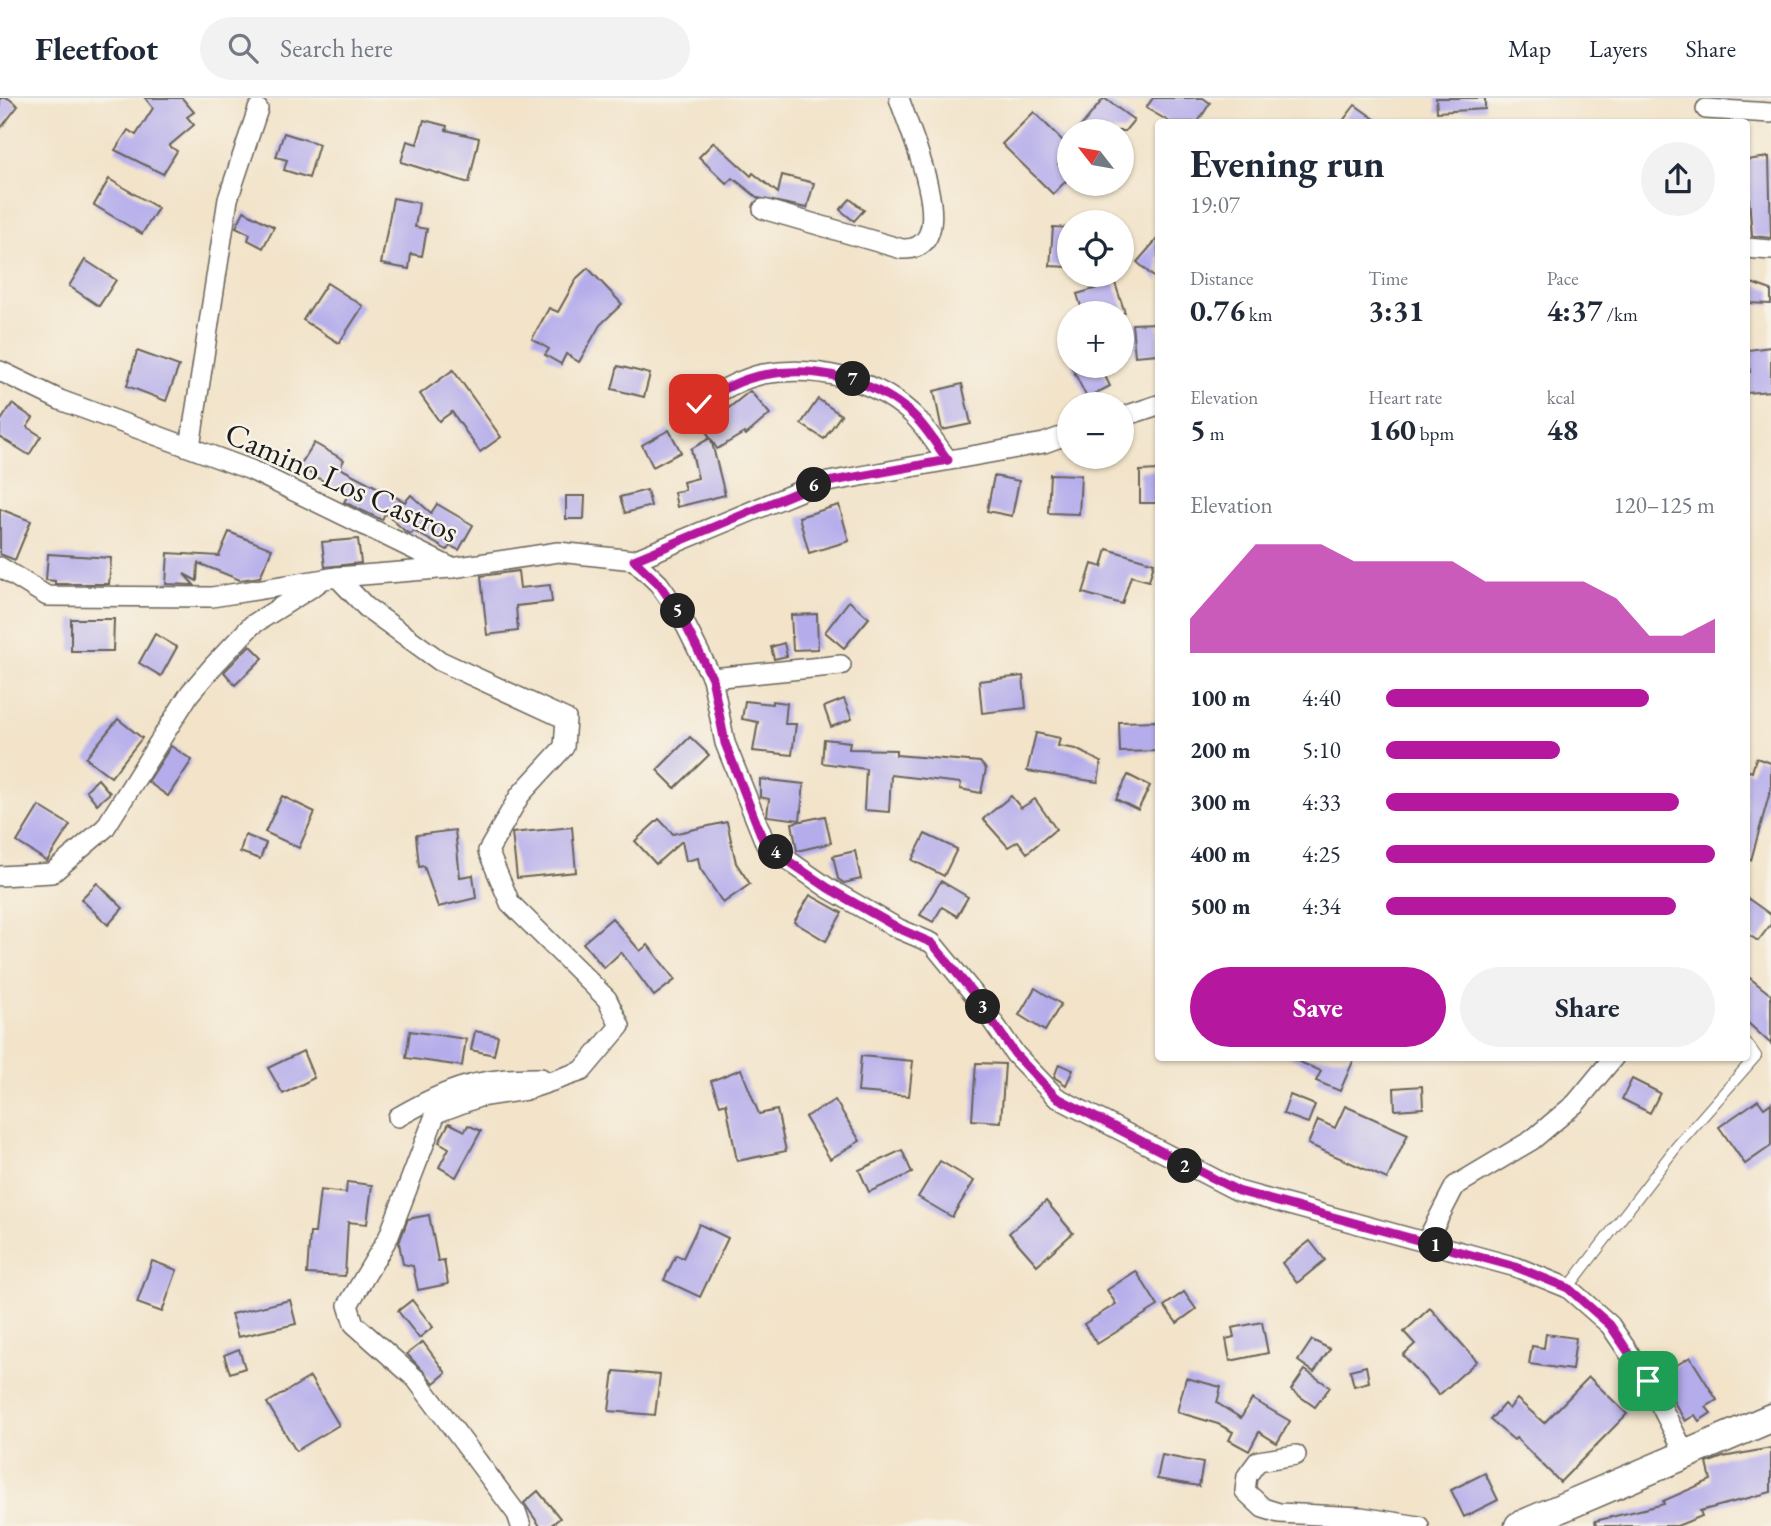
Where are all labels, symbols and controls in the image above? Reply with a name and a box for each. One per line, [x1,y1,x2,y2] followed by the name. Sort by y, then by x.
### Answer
[200,17,690,80] search box
[35,27,158,70] text: Fleetfoot
[224,29,262,67] icon: search
[280,31,393,65] text: Search here
[1508,33,1551,64] text: Map
[1589,33,1648,64] text: Layers
[1686,33,1736,64] text: Share
[1057,119,1134,196] north arrow
[1057,119,1134,469] map controls
[1190,139,1385,188] text: Evening run
[1641,142,1715,216] button: share
[1190,190,1240,220] text: 19:07
[1057,210,1134,287] button: locate
[1190,266,1253,291] text: Distance
[1368,266,1408,291] text: Time
[1547,266,1579,291] text: Pace
[1190,291,1245,330] text: 0.76
[1368,291,1424,330] text: 3:31
[1547,291,1603,330] text: 4:37
[1057,301,1134,378] button: +
[1245,302,1273,327] text: km
[1603,302,1638,327] text: /km
[836,362,870,396] pin: 7
[847,366,858,391] text: 7
[669,374,729,434] pin
[680,385,718,423] icon: check
[1190,385,1258,410] text: Elevation
[1368,385,1442,410] text: Heart rate
[1547,385,1575,410] text: kcal
[1057,392,1134,469] button: −
[1190,410,1206,449] text: 5
[1368,410,1416,449] text: 160
[1547,410,1578,449] text: 48
[219,412,465,552] street label: Camino Los Castros
[1206,421,1224,446] text: m
[1416,421,1454,446] text: bpm
[796,468,832,502] pin: 6
[808,472,819,497] text: 6
[1190,490,1273,520] text: Elevation
[1614,490,1715,520] text: 120–125 m
[660,594,696,628] pin: 5
[672,598,683,623] text: 5
[1190,683,1251,713] text: 100 m
[1302,683,1341,713] text: 4:40
[1190,735,1251,765] text: 200 m
[1302,735,1341,765] text: 5:10
[1190,787,1251,817] text: 300 m
[1302,787,1341,817] text: 4:33
[758,834,794,870] pin: 4
[770,839,781,864] text: 4
[1190,839,1251,869] text: 400 m
[1302,839,1341,869] text: 4:25
[1190,891,1251,921] text: 500 m
[1302,891,1341,921] text: 4:34
[1190,967,1446,1047] button: Save
[1460,967,1715,1047] button: Share
[965,990,1000,1024] pin: 3
[977,994,988,1019] text: 3
[1168,1148,1202,1184] pin: 2
[1179,1153,1190,1178] text: 2
[1418,1228,1454,1262] pin: 1
[1430,1232,1441,1257] text: 1
[1618,1351,1678,1411] pin
[1629,1362,1667,1400] icon: arrive

